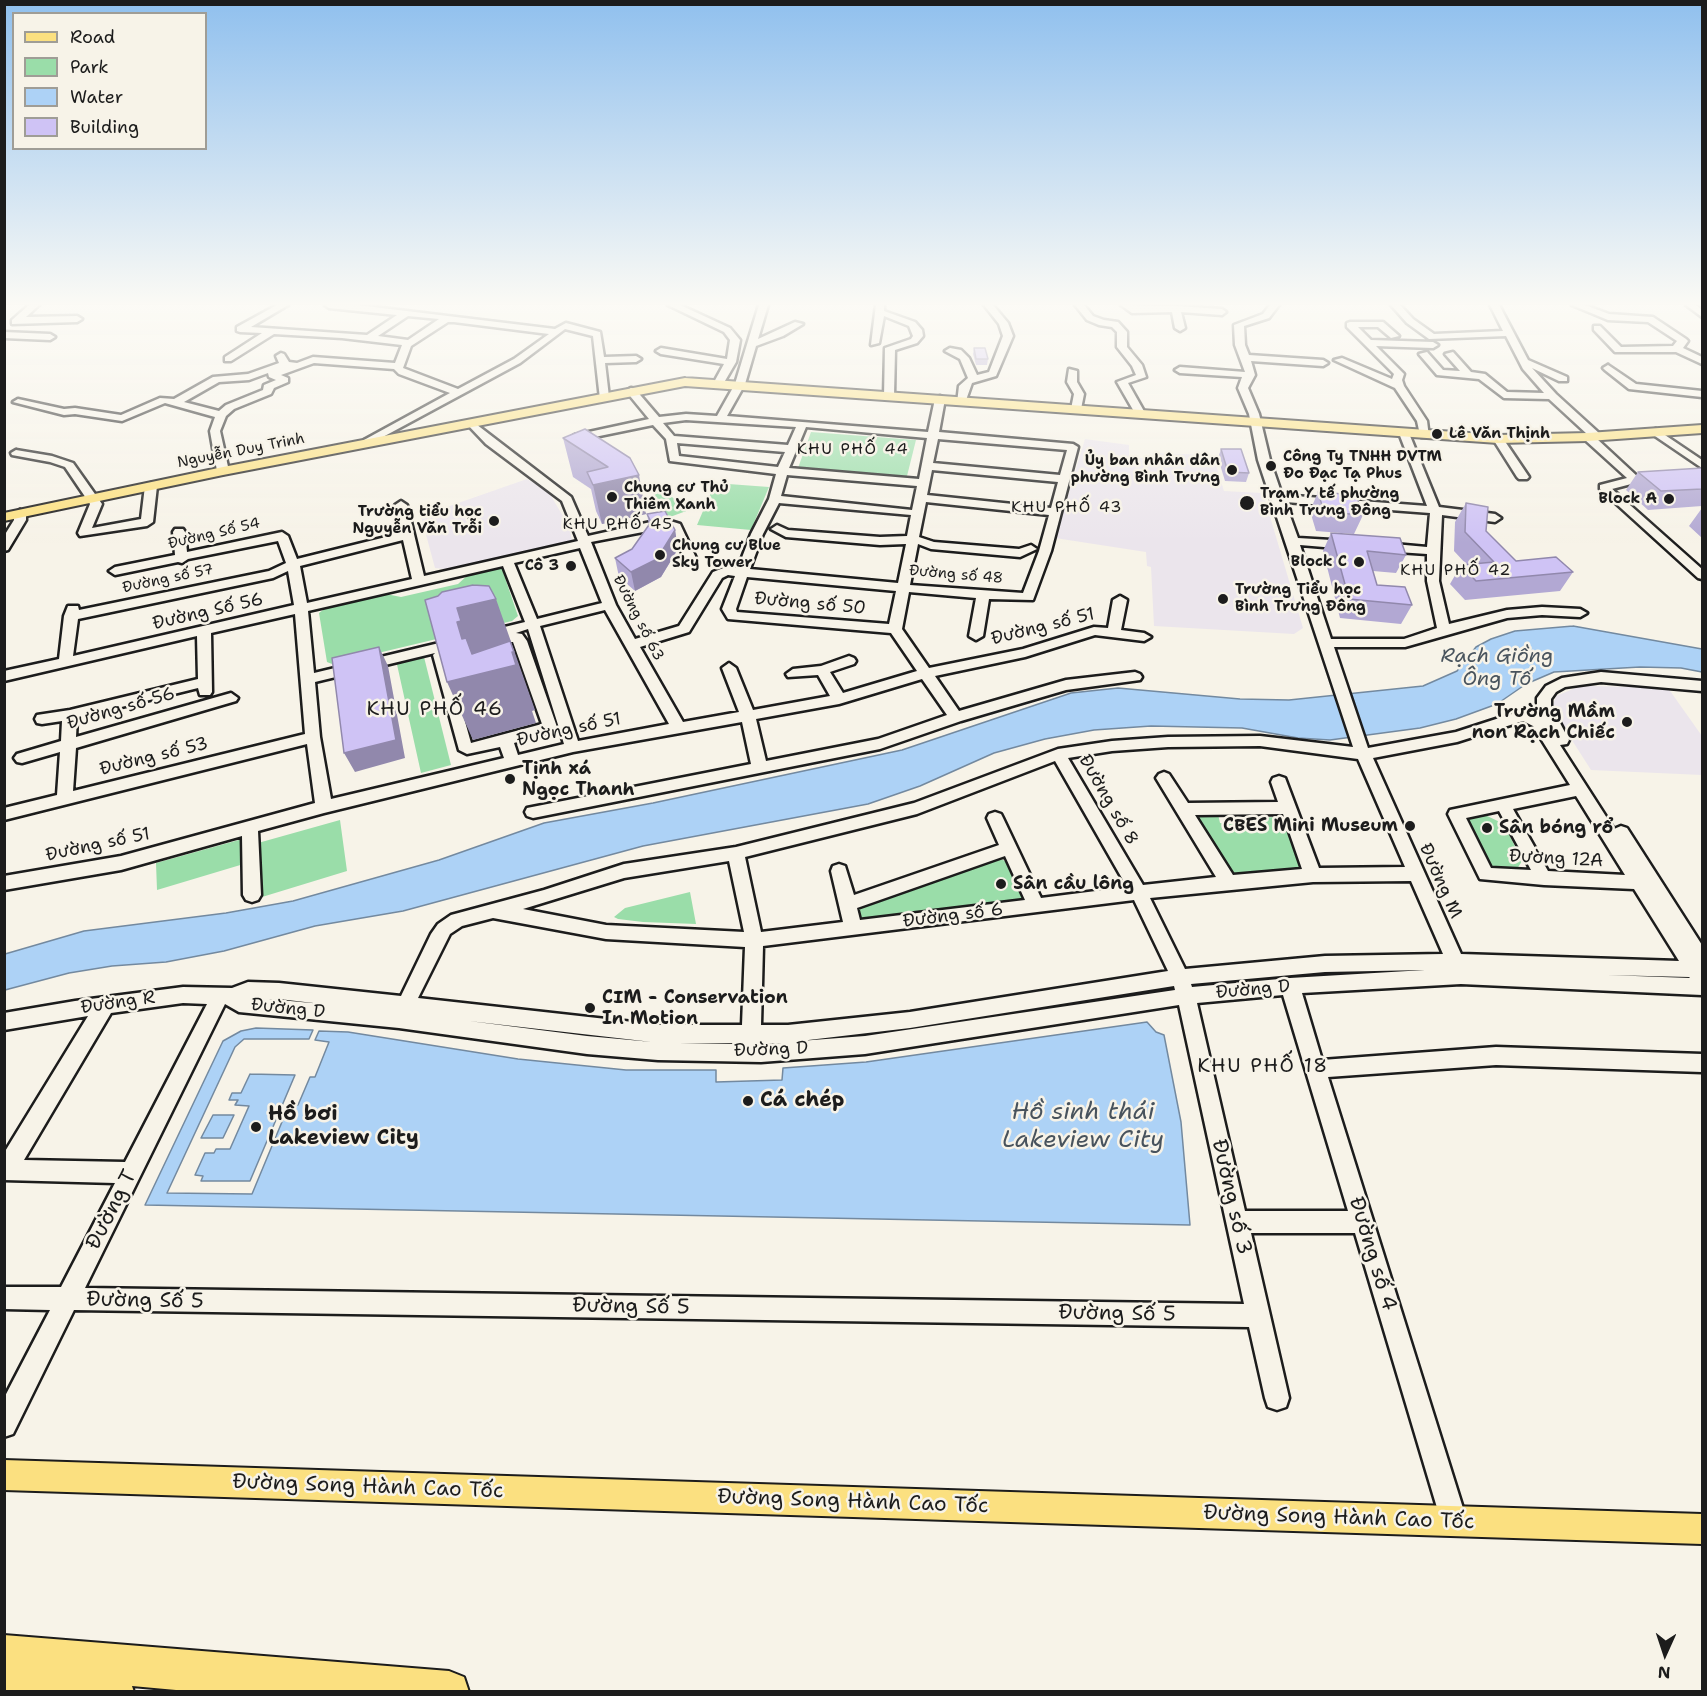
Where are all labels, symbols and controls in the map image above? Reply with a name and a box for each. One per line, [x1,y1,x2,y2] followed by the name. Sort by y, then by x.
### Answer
[12,12,207,150] legend
[70,25,115,49] text: Road
[70,55,109,79] text: Park
[70,85,123,109] text: Water
[70,115,139,139] text: Building
[1449,425,1550,443] place label: Lê Văn Thịnh
[1430,427,1444,441] marker: Lê Văn Thịnh
[176,430,306,472] street label: Nguyễn Duy Trinh
[797,440,909,460] district label: KHU PHỐ 44
[1283,448,1442,483] place label: Công Ty TNHH DVTM Đo Đạc Tạ Phus
[1071,452,1220,487] place label: Ủy ban nhân dân phường Bình Trưng
[1264,459,1278,473] marker: Công Ty TNHH DVTM Đo Đạc Tạ Phus
[1225,463,1239,477] marker: Ủy ban nhân dân phường Bình Trưng
[624,479,729,514] place label: Chung cư Thủ Thiêm Xanh
[1260,485,1399,520] place label: Trạm Y tế phường Bình Trưng Đông
[605,490,619,504] marker: Chung cư Thủ Thiêm Xanh
[1599,490,1657,508] place label: Block A
[1662,492,1676,506] marker: Block A
[1238,494,1256,512] marker: Trạm Y tế phường Bình Trưng Đông
[1011,498,1123,518] district label: KHU PHỐ 43
[353,503,482,538] place label: Trường tiểu học Nguyễn Văn Trỗi
[487,514,501,528] marker: Trường tiểu học Nguyễn Văn Trỗi
[166,515,262,553] street label: Đường Số 54
[562,515,674,535] district label: KHU PHỐ 45
[672,537,781,572] place label: Chung cư Blue Sky Tower
[653,548,667,562] marker: Chung cư Blue Sky Tower
[1291,553,1347,571] place label: Block C
[1352,555,1366,569] marker: Block C
[525,557,559,575] place label: Cô 3
[564,559,578,573] marker: Cô 3
[121,561,215,597] street label: Đường số 57
[1400,561,1512,581] district label: KHU PHỐ 42
[908,562,1004,588] street label: Đường số 48
[609,572,667,664] street label: Đường số 63
[1235,581,1366,616] place label: Trường Tiểu học Bình Trưng Đông
[753,588,867,620] street label: Đường số 50
[151,589,265,635] street label: Đường Số 56
[1216,592,1230,606] marker: Trường Tiểu học Bình Trưng Đông
[989,604,1097,650] street label: Đường số 51
[1441,645,1553,692] water label: Rạch Giồng Ông Tố
[64,683,178,735] street label: Đường số 56
[366,698,504,722] district label: KHU PHỐ 46
[1472,701,1615,744] place label: Trường Mầm non Rạch Chiếc
[515,708,623,752] street label: Đường số 51
[1620,715,1634,729] marker: Trường Mầm non Rạch Chiếc
[97,733,211,781] street label: Đường số 53
[1073,751,1143,849] street label: Đường số 8
[522,758,635,800] place label: Tịnh xá Ngọc Thanh
[503,772,517,786] marker: Tịnh xá Ngọc Thanh
[1223,815,1398,837] place label: CBES Mini Museum
[1499,817,1613,839] place label: Sân bóng rổ
[1403,819,1417,833] marker: CBES Mini Museum
[1480,821,1494,835] marker: Sân bóng rổ
[44,823,152,867] street label: Đường số 51
[1414,840,1466,922] street label: Đường M
[1508,846,1604,872] street label: Đường 12A
[1013,873,1134,895] place label: Sân cầu lông
[994,877,1008,891] marker: Sân cầu lông
[902,899,1004,933] street label: Đường số 6
[1215,976,1291,1004] street label: Đường D
[79,987,157,1019] street label: Đường R
[602,987,788,1030] place label: CIM - Conservation In Motion
[250,994,326,1024] street label: Đường D
[583,1001,597,1015] marker: CIM - Conservation In Motion
[733,1038,809,1062] street label: Đường D
[1197,1055,1329,1079] district label: KHU PHỐ 18
[760,1088,844,1114] place label: Cá chép
[741,1094,755,1108] marker: Cá chép
[1002,1099,1164,1155] water label: Hồ sinh thái Lakeview City
[268,1102,419,1152] place label: Hồ bơi Lakeview City
[249,1120,263,1134] marker: Hồ bơi Lakeview City
[1205,1137,1257,1257] street label: Đường số 3
[81,1166,143,1254] street label: Đường T
[1343,1194,1401,1314] street label: Đường số 4
[86,1287,204,1315] street label: Đường Số 5
[572,1293,690,1321] street label: Đường Số 5
[1058,1300,1176,1328] street label: Đường Số 5
[232,1470,504,1504] street label: Đường Song Hành Cao Tốc
[717,1485,989,1519] street label: Đường Song Hành Cao Tốc
[1203,1501,1475,1535] street label: Đường Song Hành Cao Tốc
[1635,1624,1695,1684] north arrow
[1657,1662,1671,1683] text: N

